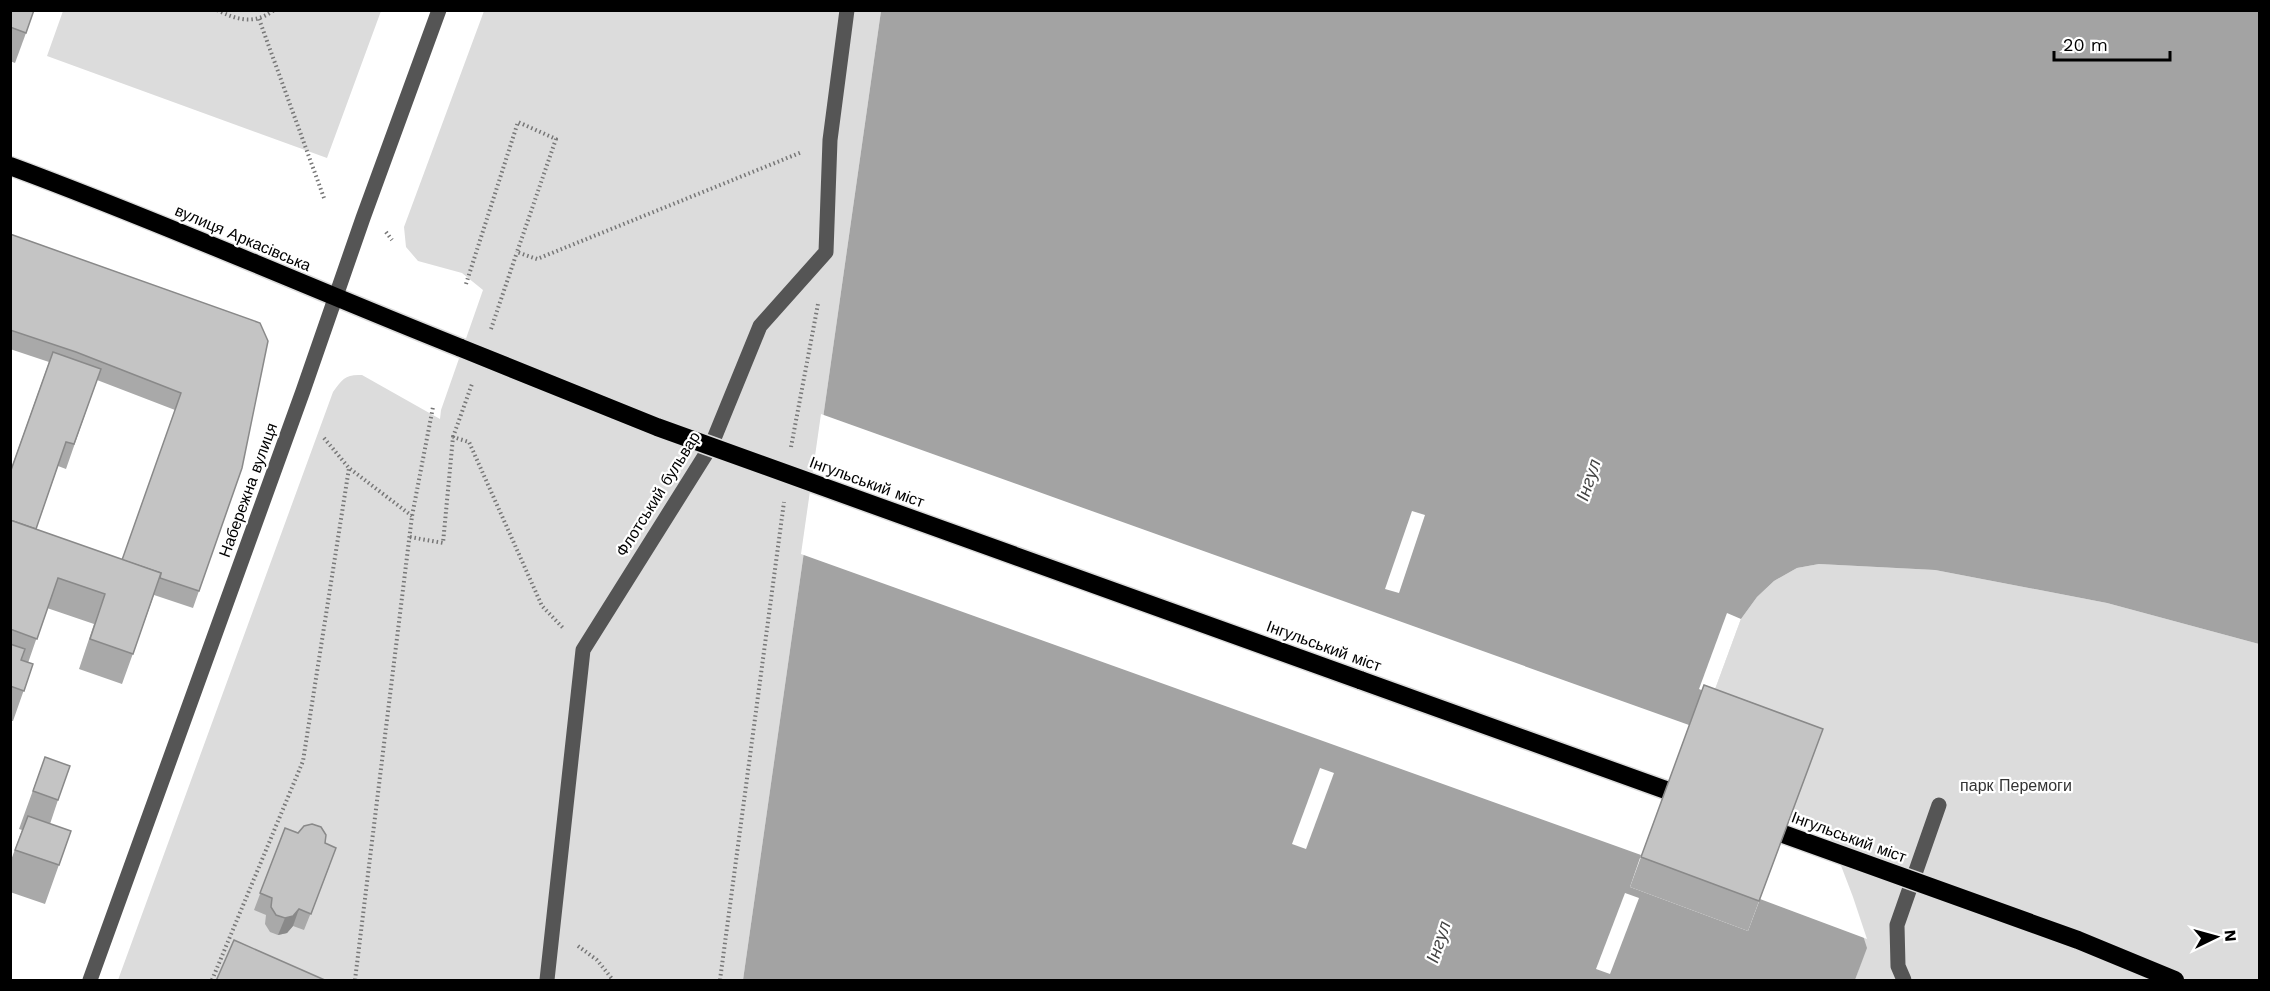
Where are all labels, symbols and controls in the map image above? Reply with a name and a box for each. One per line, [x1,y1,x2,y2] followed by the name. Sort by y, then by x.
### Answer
[2054,24,2170,62] scale bar
[2063,34,2108,55] text: 20 m
[172,201,314,275] street label: вулиця Аркасівська
[215,420,281,560] street label: Набережна вулиця
[612,428,704,560] street label: Флотський бульвар
[807,452,928,512] street label: Інгульський міст
[1571,456,1605,504] water label: Інгул
[1264,616,1385,676] street label: Інгульський міст
[1960,776,2072,795] park label: парк Перемоги
[1789,807,1910,867] street label: Інгульський міст
[2186,907,2246,967] north arrow
[1421,918,1455,966] water label: Інгул
[2220,929,2240,942] text: N

